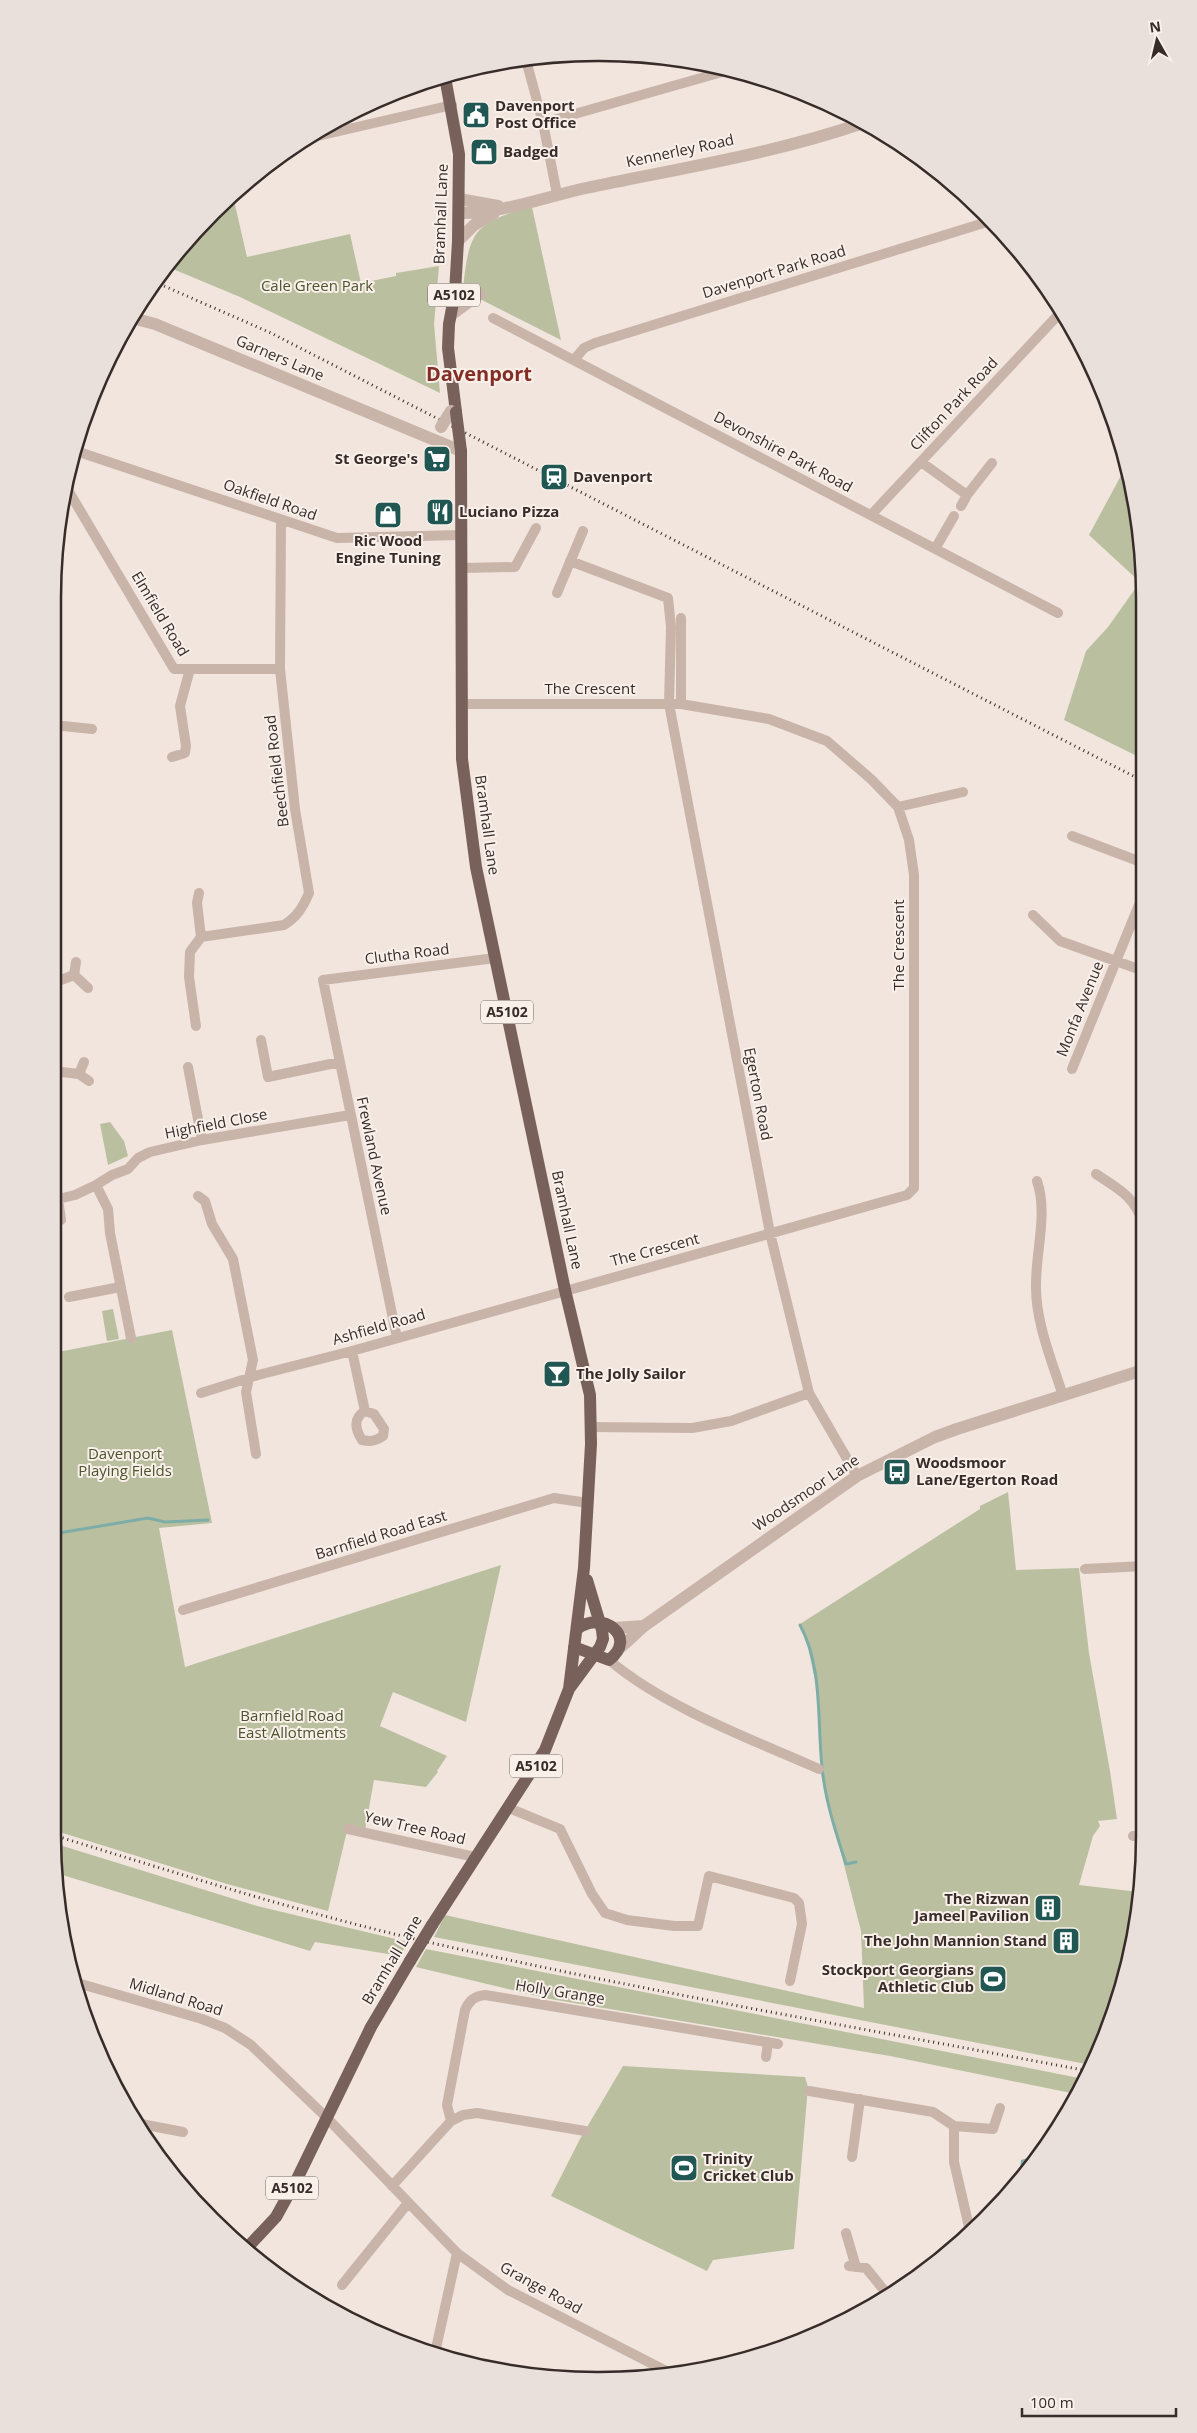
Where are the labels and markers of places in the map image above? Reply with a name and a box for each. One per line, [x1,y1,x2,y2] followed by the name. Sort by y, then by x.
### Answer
[495,95,576,132] place label: Davenport Post Office
[461,100,491,130] public building icon: Davenport Post Office
[469,137,499,167] shop icon: Badged
[503,141,558,161] place label: Badged
[422,444,452,474] supermarket icon: St George's
[335,448,418,468] place label: St George's
[539,462,569,492] station icon: Davenport
[573,466,653,486] place label: Davenport
[425,497,455,527] restaurant icon: Luciano Pizza
[373,500,403,530] shop icon: Ric Wood Engine Tuning
[459,501,559,521] place label: Luciano Pizza
[335,530,441,567] place label: Ric Wood Engine Tuning
[542,1359,572,1389] bar icon: The Jolly Sailor
[576,1363,686,1383] place label: The Jolly Sailor
[916,1452,1058,1489] place label: Woodsmoor Lane/Egerton Road
[882,1457,912,1487] bus stop icon: Woodsmoor Lane/Egerton Road
[912,1888,1029,1925] place label: The Rizwan Jameel Pavilion
[1033,1893,1063,1923] building icon: The Rizwan Jameel Pavilion
[1051,1926,1081,1956] building icon: The John Mannion Stand
[864,1930,1047,1950] place label: The John Mannion Stand
[822,1959,974,1996] place label: Stockport Georgians Athletic Club
[978,1964,1008,1994] sports icon: Stockport Georgians Athletic Club
[703,2148,794,2185] place label: Trinity Cricket Club
[669,2153,699,2183] sports icon: Trinity Cricket Club

